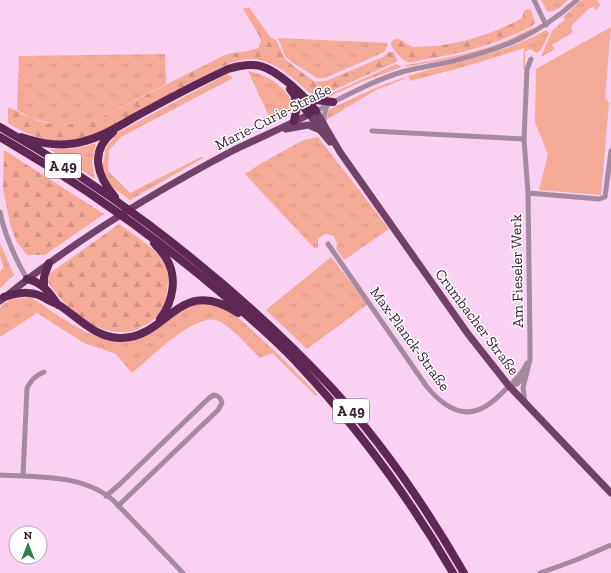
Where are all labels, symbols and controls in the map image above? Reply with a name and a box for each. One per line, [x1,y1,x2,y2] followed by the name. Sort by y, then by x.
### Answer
[212,80,334,154] street label: Marie-Curie-Straße
[45,154,81,178] road number: A 49
[507,214,527,328] street label: Am Fieseler Werk
[431,265,523,379] street label: Crumbacher Straße
[366,283,454,395] street label: Max-Planck-Straße
[333,399,369,423] road number: A 49
[8,525,48,565] north arrow
[24,529,33,542] text: N

